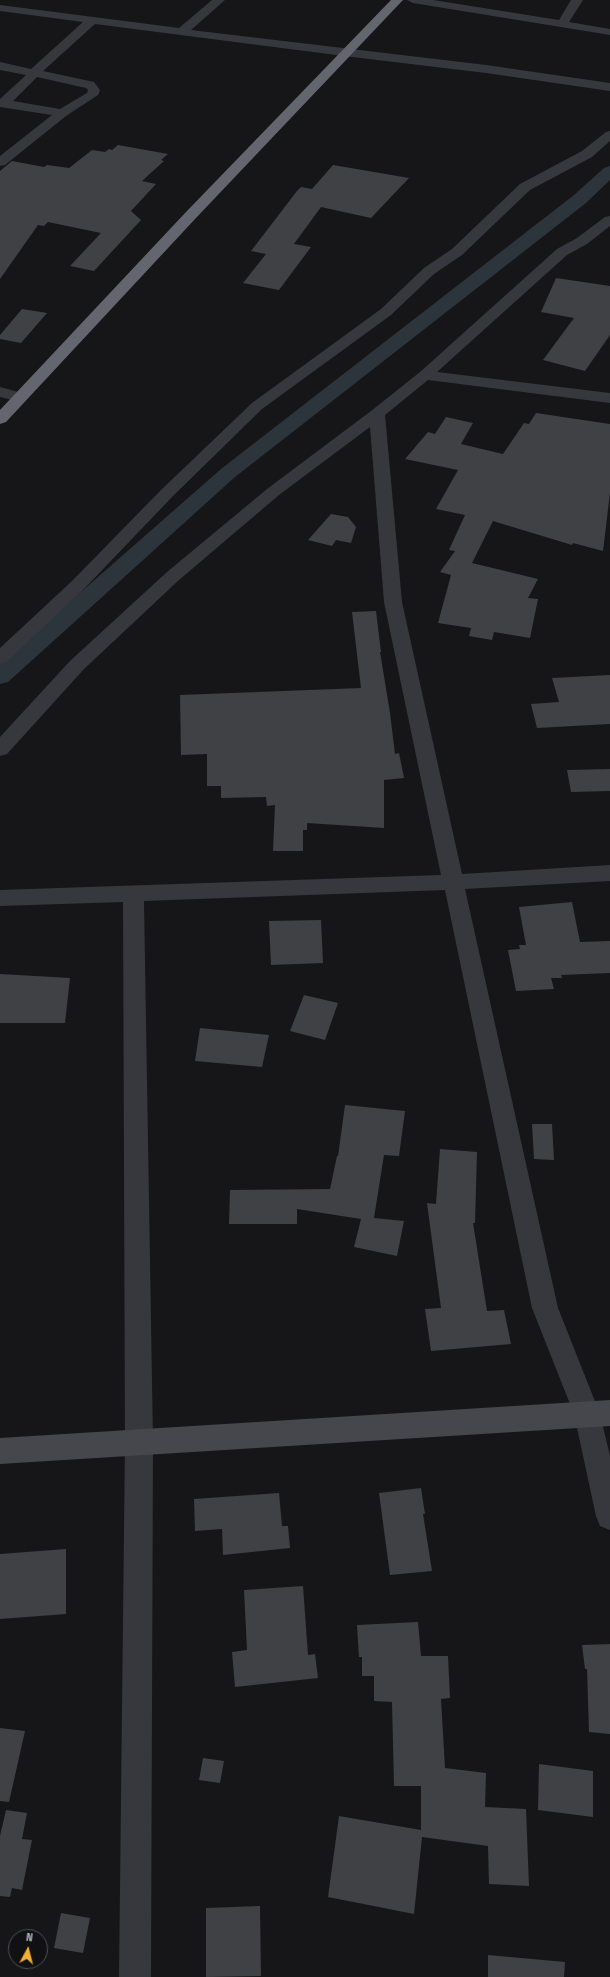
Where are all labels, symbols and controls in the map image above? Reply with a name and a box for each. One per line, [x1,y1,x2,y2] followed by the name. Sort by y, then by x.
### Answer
[8,1929,48,1969] north arrow
[25,1931,33,1944] text: N

